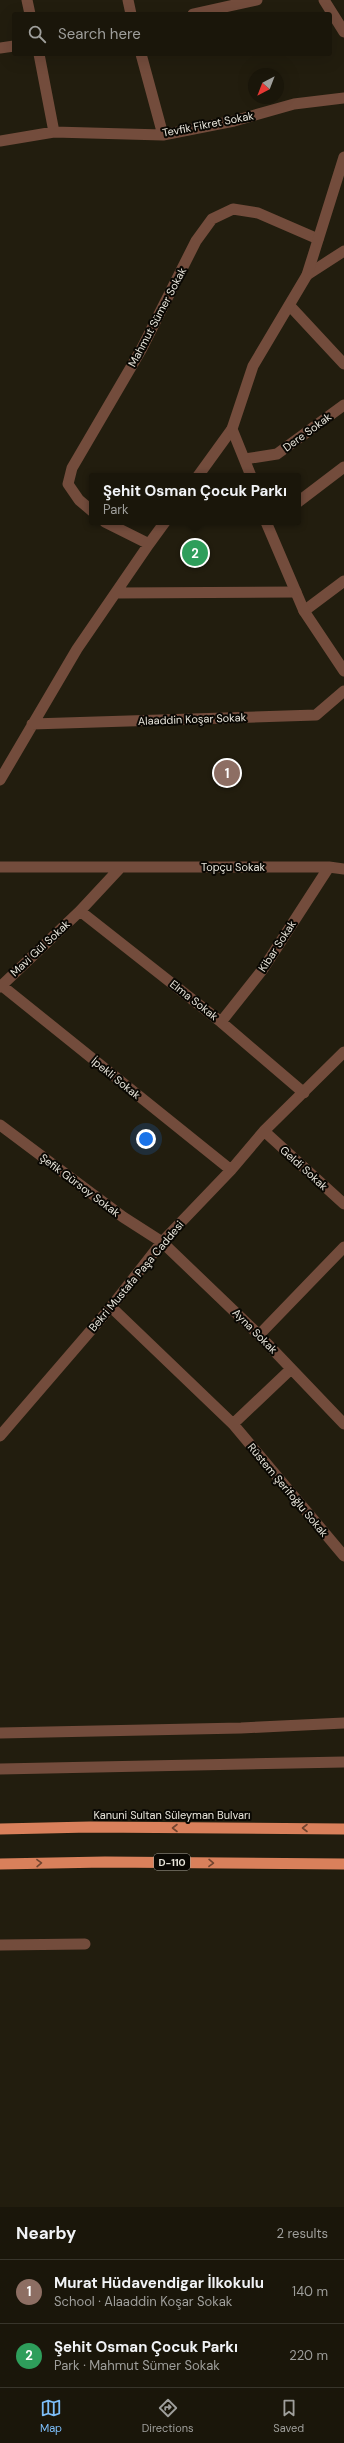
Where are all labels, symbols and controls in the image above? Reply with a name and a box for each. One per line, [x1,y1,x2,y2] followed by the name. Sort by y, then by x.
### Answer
[12,12,332,56] search box
[26,23,48,45] icon: search
[58,24,141,44] text: Search here
[248,68,284,104] north arrow
[161,108,255,140] street label: Tevfik Fikret Sokak
[125,265,189,369] street label: Mahmut Sümer Sokak
[280,409,334,454] street label: Dere Sokak
[89,473,301,525] popup
[103,481,287,501] text: Şehit Osman Çocuk Parkı
[103,501,129,518] text: Park
[182,538,208,568] pin: 2
[138,710,247,728] street label: Alaaddin Koşar Sokak
[214,758,240,788] pin: 1
[201,860,265,874] street label: Topçu Sokak
[7,917,73,979] street label: Mavi Gül Sokak
[255,917,299,975] street label: Kibar Sokak
[167,977,221,1023] street label: Elma Sokak
[89,1054,144,1102] street label: İpekli Sokak
[136,1129,156,1149] your location
[277,1143,331,1193] street label: Geldi Sokak
[37,1150,123,1220] street label: Şefik Gürsoy Sokak
[86,1218,186,1334] street label: Bekri Mustafa Paşa Caddesi
[230,1306,281,1357] street label: Ayna Sokak
[245,1440,332,1540] street label: Rüstem Şerifoğlu Sokak
[93,1808,251,1822] street label: Kanuni Sultan Süleyman Bulvarı
[172,1824,178,1832] one-way arrow
[302,1824,308,1833] one-way arrow
[154,1854,190,1870] road number: D-110
[208,1858,214,1867] one-way arrow
[36,1859,42,1867] one-way arrow
[16,2222,76,2244] text: Nearby
[277,2225,328,2242] text: 2 results
[54,2273,264,2293] text: Murat Hüdavendigar İlkokulu
[27,2283,31,2300] text: 1
[292,2283,328,2300] text: 140 m
[54,2293,232,2310] text: School · Alaaddin Koşar Sokak
[54,2337,238,2357] text: Şehit Osman Çocuk Parkı
[25,2347,33,2364] text: 2
[289,2347,328,2364] text: 220 m
[54,2357,220,2374] text: Park · Mahmut Sümer Sokak
[40,2397,62,2435] tab: Map
[142,2397,194,2435] tab: Directions
[273,2397,304,2435] tab: Saved

